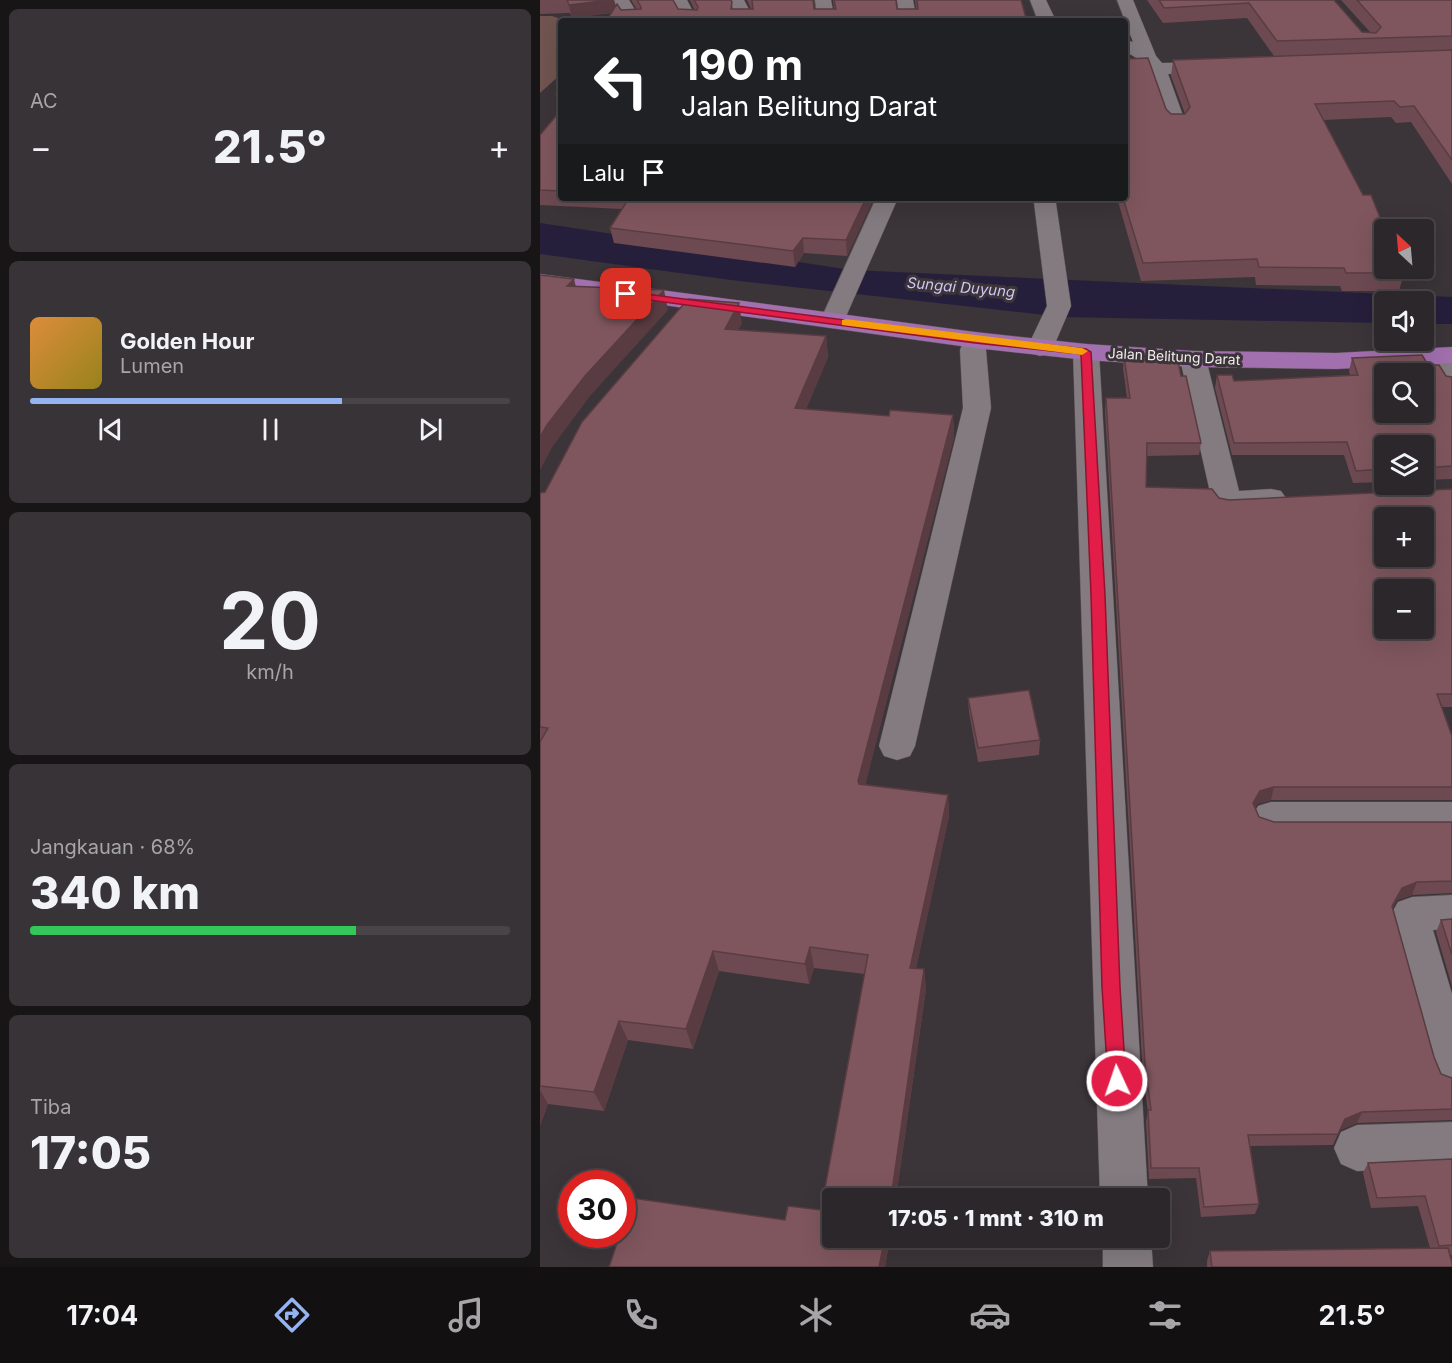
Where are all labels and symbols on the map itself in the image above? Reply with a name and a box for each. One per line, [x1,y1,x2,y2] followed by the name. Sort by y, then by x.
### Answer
[1374,219,1434,279] north arrow
[600,268,651,319] pin
[906,273,1016,301] water label: Sungai Duyung
[1107,344,1241,368] street label: Jalan Belitung Darat
[1085,1049,1149,1113] position arrow
[558,1170,636,1248] speed limit sign: 30

